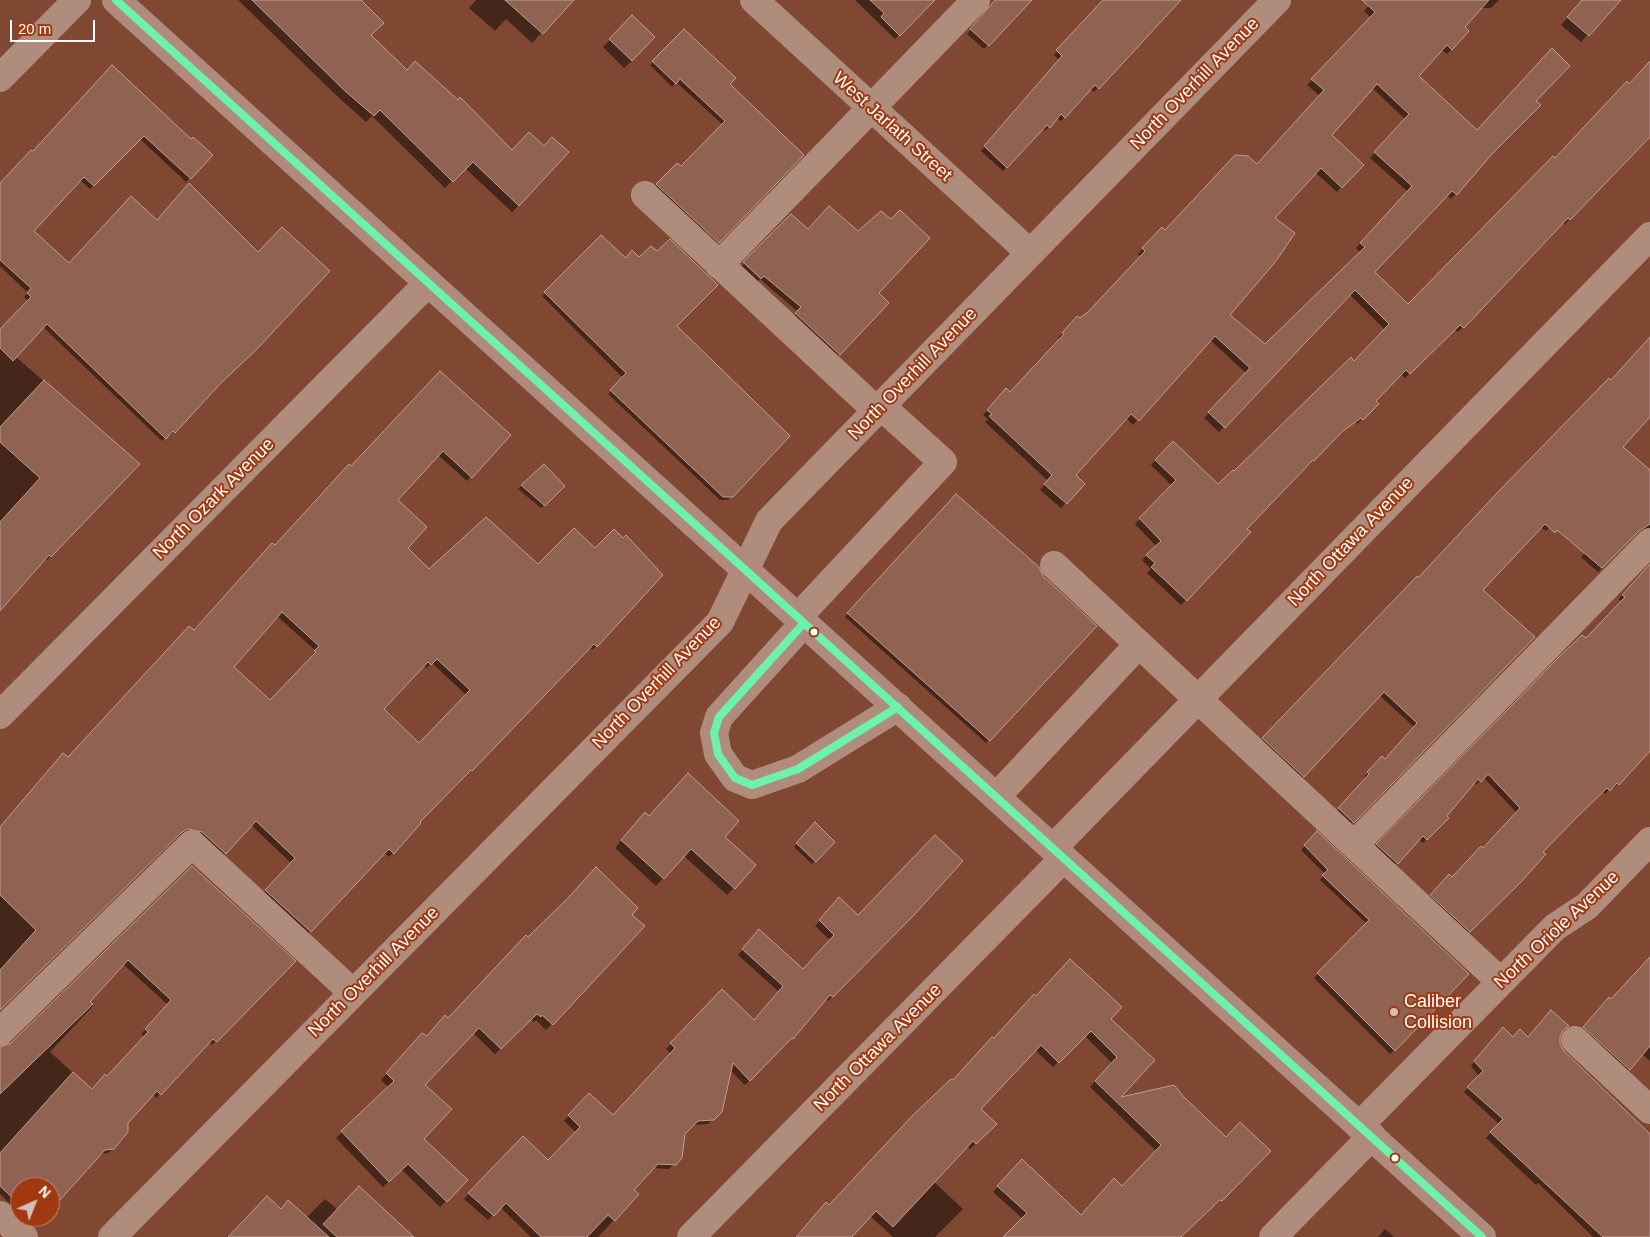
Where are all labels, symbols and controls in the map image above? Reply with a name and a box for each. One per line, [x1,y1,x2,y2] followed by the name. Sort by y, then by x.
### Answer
[12,10,98,42] scale bar
[1126,13,1264,155] street label: North Overhill Avenue
[18,20,51,37] text: 20 m
[828,68,956,186] street label: West Jarlath Street
[844,303,982,445] street label: North Overhill Avenue
[149,434,279,564] street label: North Ozark Avenue
[1284,473,1418,611] street label: North Ottawa Avenue
[588,612,726,754] street label: North Overhill Avenue
[809,627,819,637] unlabelled marker
[1490,867,1624,993] street label: North Oriole Avenue
[304,902,444,1042] street label: North Overhill Avenue
[810,980,946,1116] street label: North Ottawa Avenue
[1404,991,1472,1034] place label: Caliber Collision
[1388,1006,1400,1018] marker: Caliber Collision
[1390,1153,1400,1163] unlabelled marker
[10,1177,60,1227] north arrow
[36,1183,54,1201] text: N

